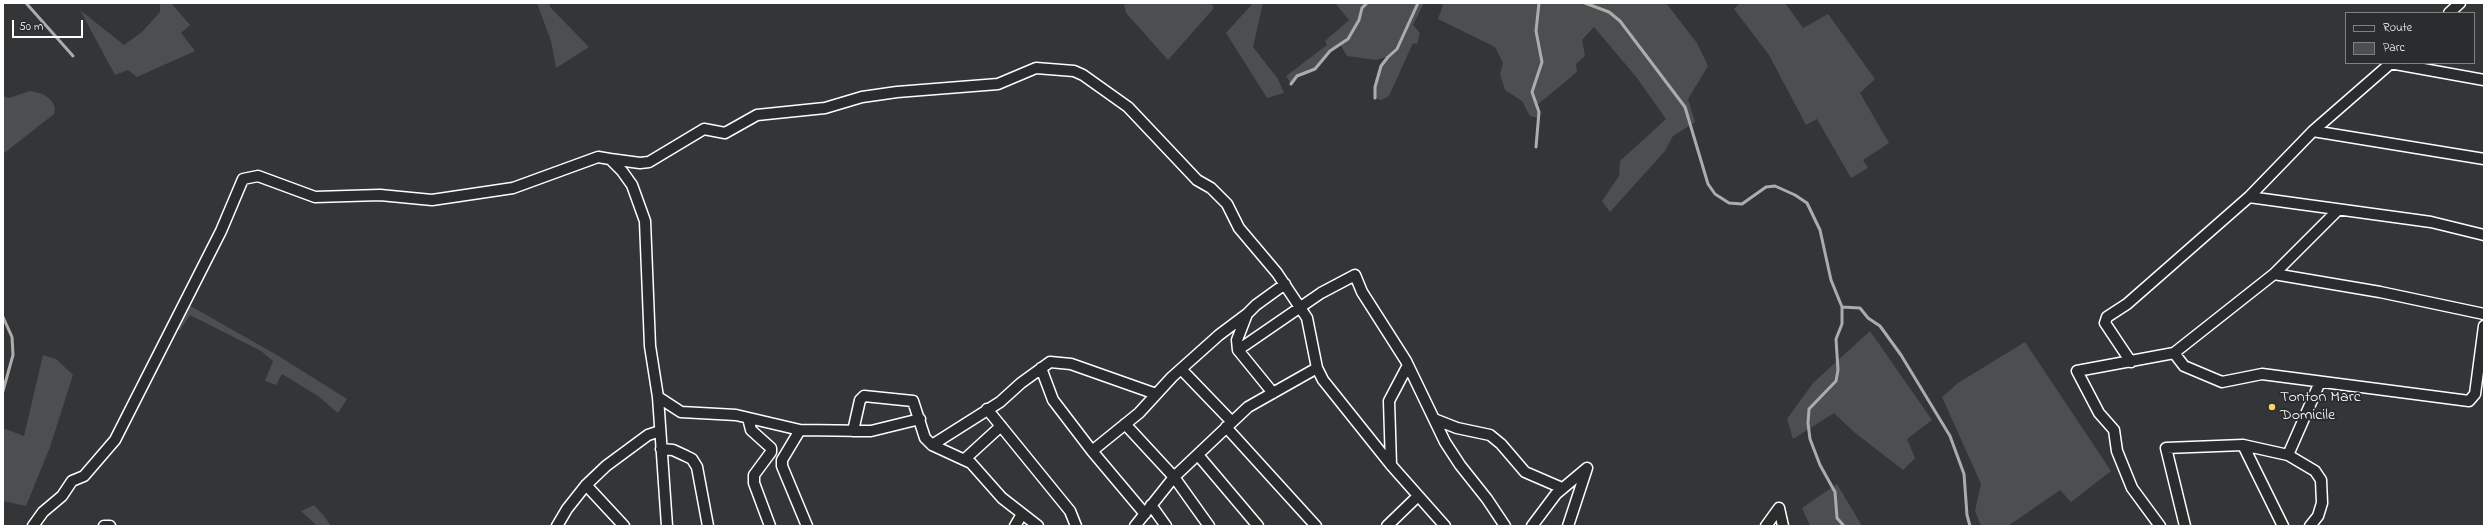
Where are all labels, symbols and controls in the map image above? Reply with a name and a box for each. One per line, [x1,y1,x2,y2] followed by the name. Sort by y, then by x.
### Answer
[14,12,85,38] scale bar
[2345,12,2475,64] legend
[19,18,43,36] text: 50 m
[2383,19,2412,37] text: Route
[2383,39,2405,57] text: Parc
[2280,388,2361,426] place label: Tonton Marc Domicile
[2267,402,2277,412] marker: Tonton Marc Domicile

